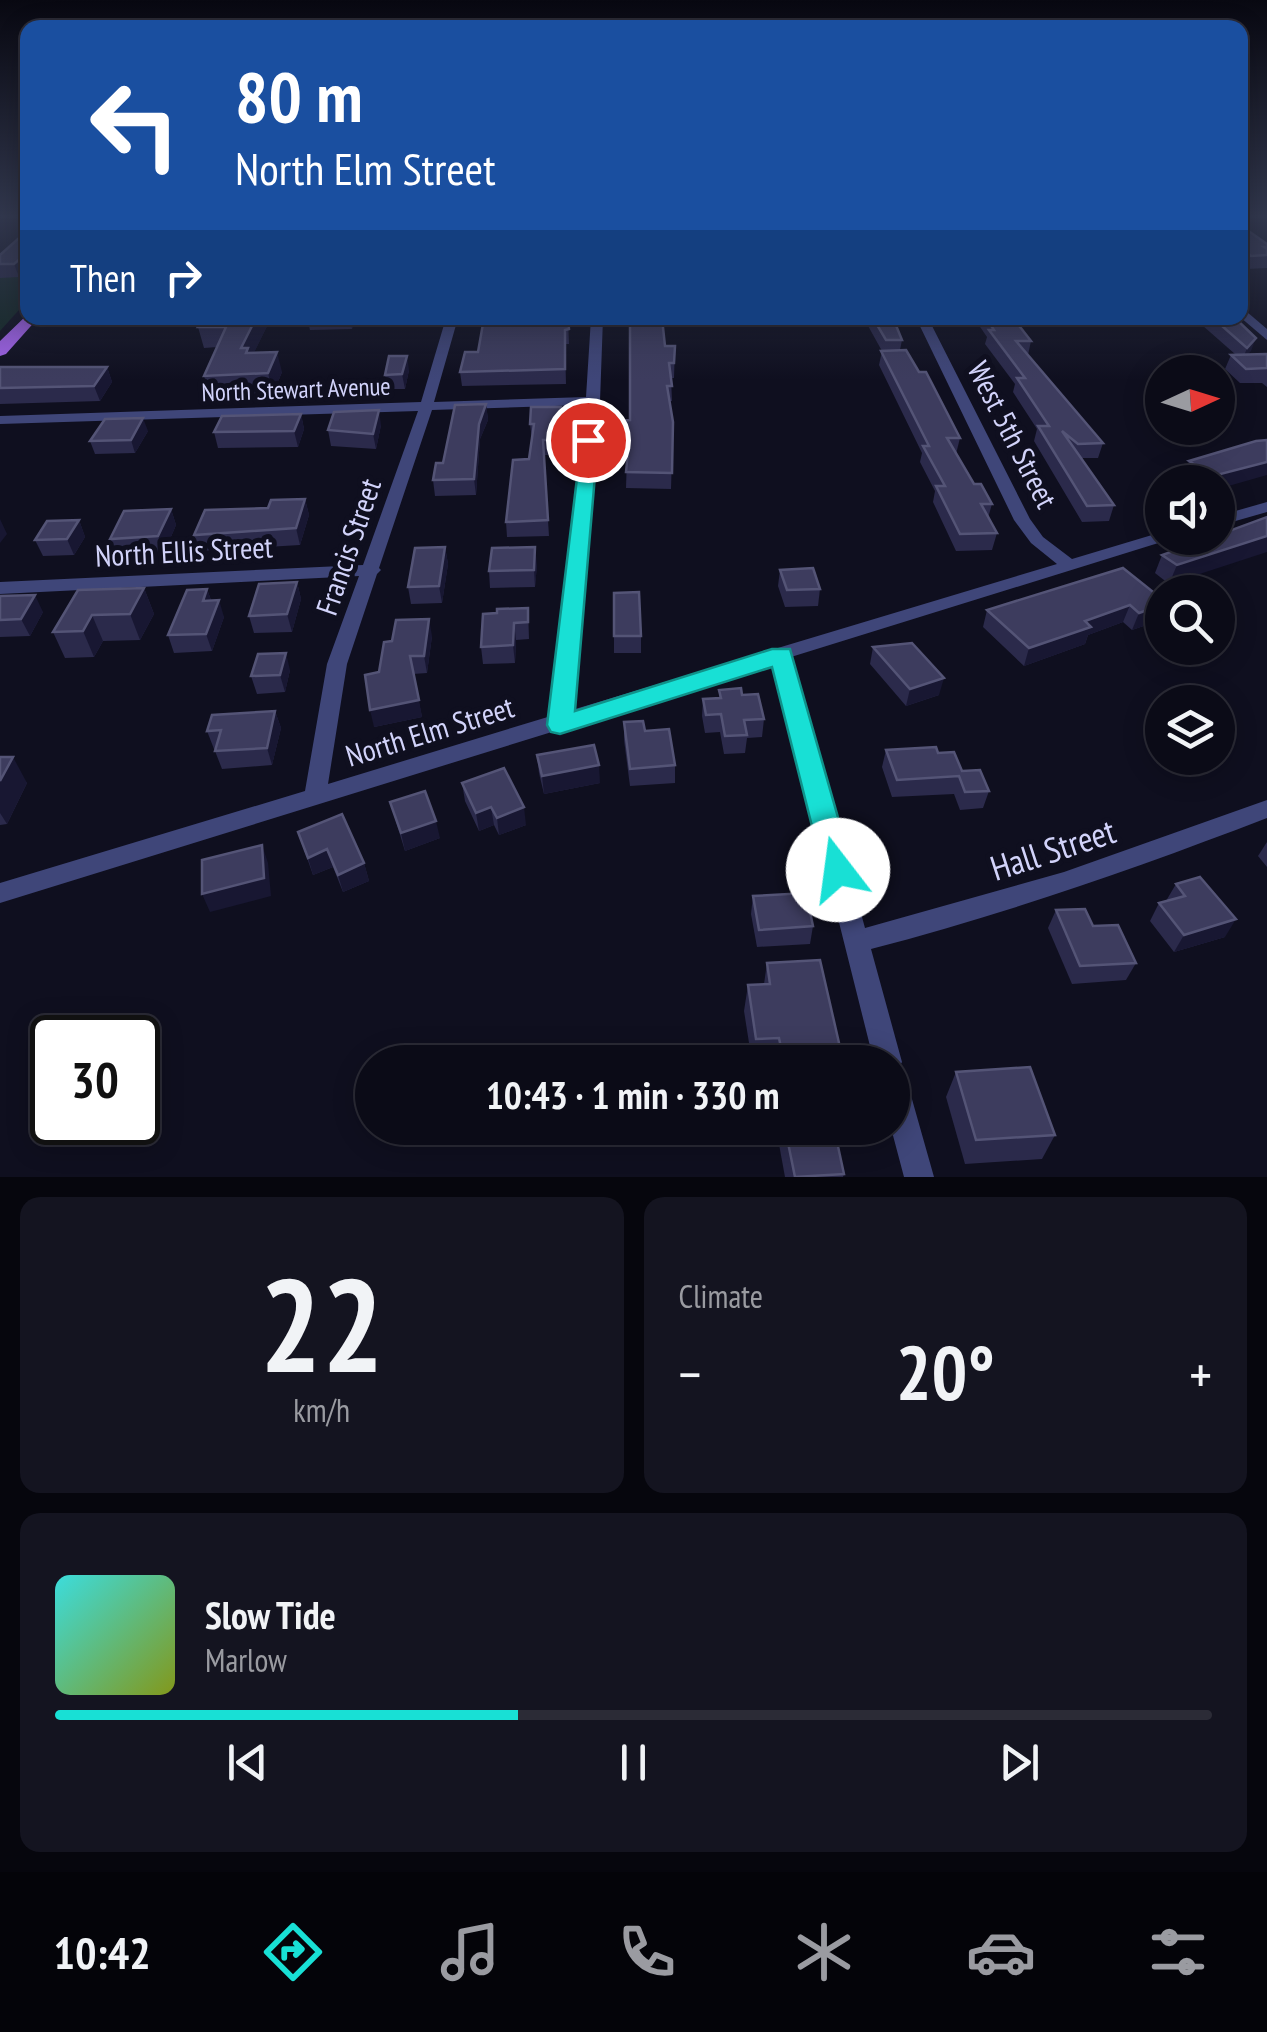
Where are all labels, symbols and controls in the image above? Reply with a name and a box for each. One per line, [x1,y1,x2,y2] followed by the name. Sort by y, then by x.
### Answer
[235,51,363,141] text: 80 m
[70,60,200,190] icon: left
[235,139,496,197] text: North Elm Street
[156,250,211,305] icon: right
[70,253,136,302] text: Then
[960,354,1067,515] street label: West 5th Street
[1145,355,1235,445] north arrow
[1145,355,1235,775] map controls
[201,370,391,408] street label: North Stewart Avenue
[546,398,631,483] pin
[561,413,616,468] icon: arrive
[1145,465,1235,555] button: sound
[306,473,389,620] street label: Francis Street
[94,526,274,575] street label: North Ellis Street
[1145,575,1235,665] button: search
[1145,685,1235,775] button: layers
[341,686,519,775] street label: North Elm Street
[984,807,1121,891] street label: Hall Street
[786,818,890,922] position arrow
[30,1015,160,1145] speed limit sign: 30
[486,1070,779,1119] text: 10:43 · 1 min · 330 m
[260,1240,384,1408] text: 22
[679,1275,763,1317] text: Climate
[896,1324,995,1421] text: 20°
[679,1338,701,1409] text: −
[1189,1338,1212,1409] text: +
[293,1389,350,1431] text: km/h
[205,1590,336,1639] text: Slow Tide
[205,1639,287,1681] text: Marlow
[220,1735,275,1790] icon: previous
[606,1735,661,1790] icon: pause
[992,1735,1047,1790] icon: next
[258,1917,328,1987] icon: directions
[435,1917,505,1987] icon: music
[612,1917,682,1987] icon: phone
[789,1917,859,1987] icon: climate
[966,1917,1036,1987] icon: car
[1143,1917,1213,1987] icon: filters
[54,1923,151,1981] text: 10:42

